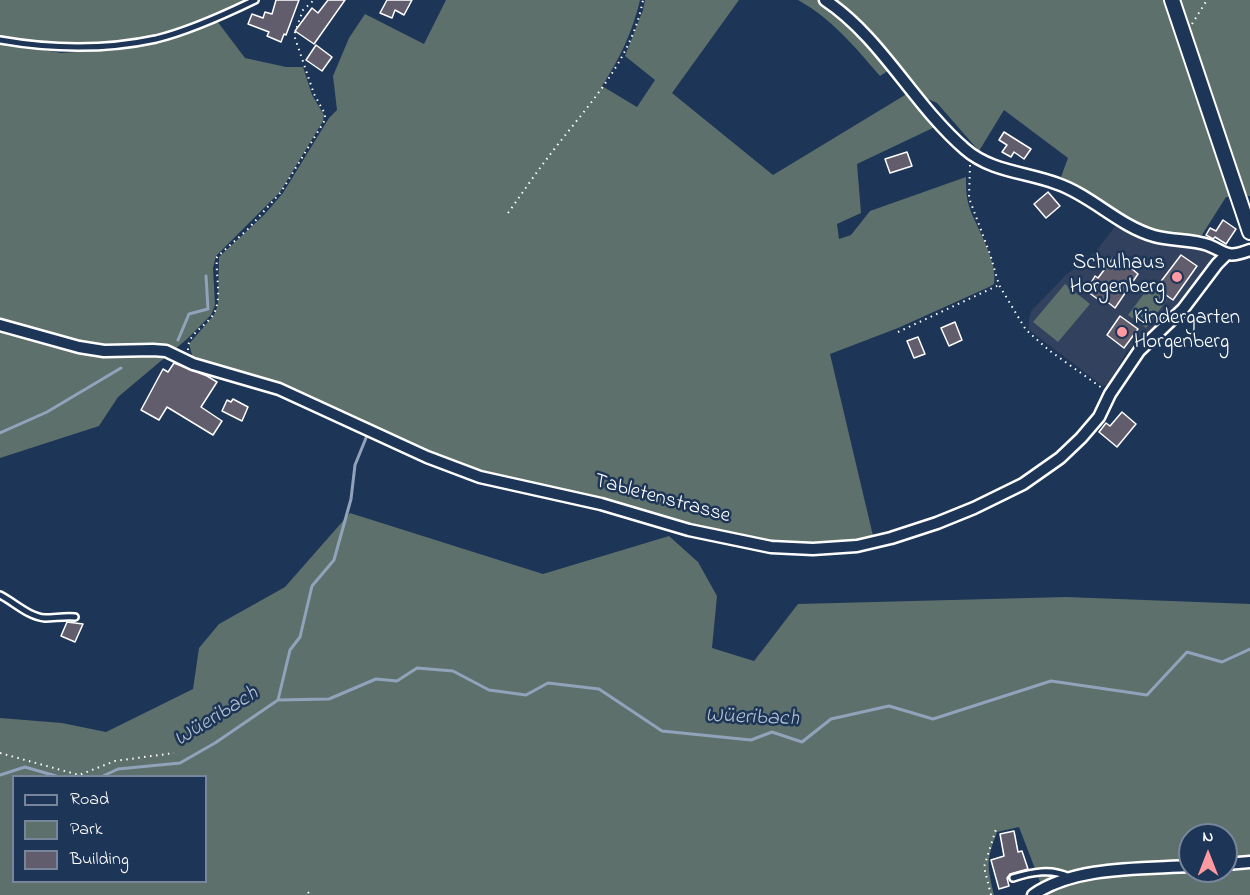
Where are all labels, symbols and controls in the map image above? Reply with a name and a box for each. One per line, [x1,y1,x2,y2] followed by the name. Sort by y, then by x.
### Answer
[1070,252,1165,302] place label: Schulhaus Horgenberg
[1170,270,1184,284] marker: Schulhaus Horgenberg
[1134,307,1240,357] place label: Kindergarten Horgenberg
[1115,325,1129,339] marker: Kindergarten Horgenberg
[591,470,733,530] street label: Tabletenstrasse
[170,682,264,754] water label: Wüeribach
[705,704,799,734] water label: Wüeribach
[12,775,207,883] legend
[70,787,109,813] text: Road
[70,817,103,843] text: Park
[1178,823,1238,883] north arrow
[1203,825,1213,849] text: N
[70,847,129,873] text: Building

